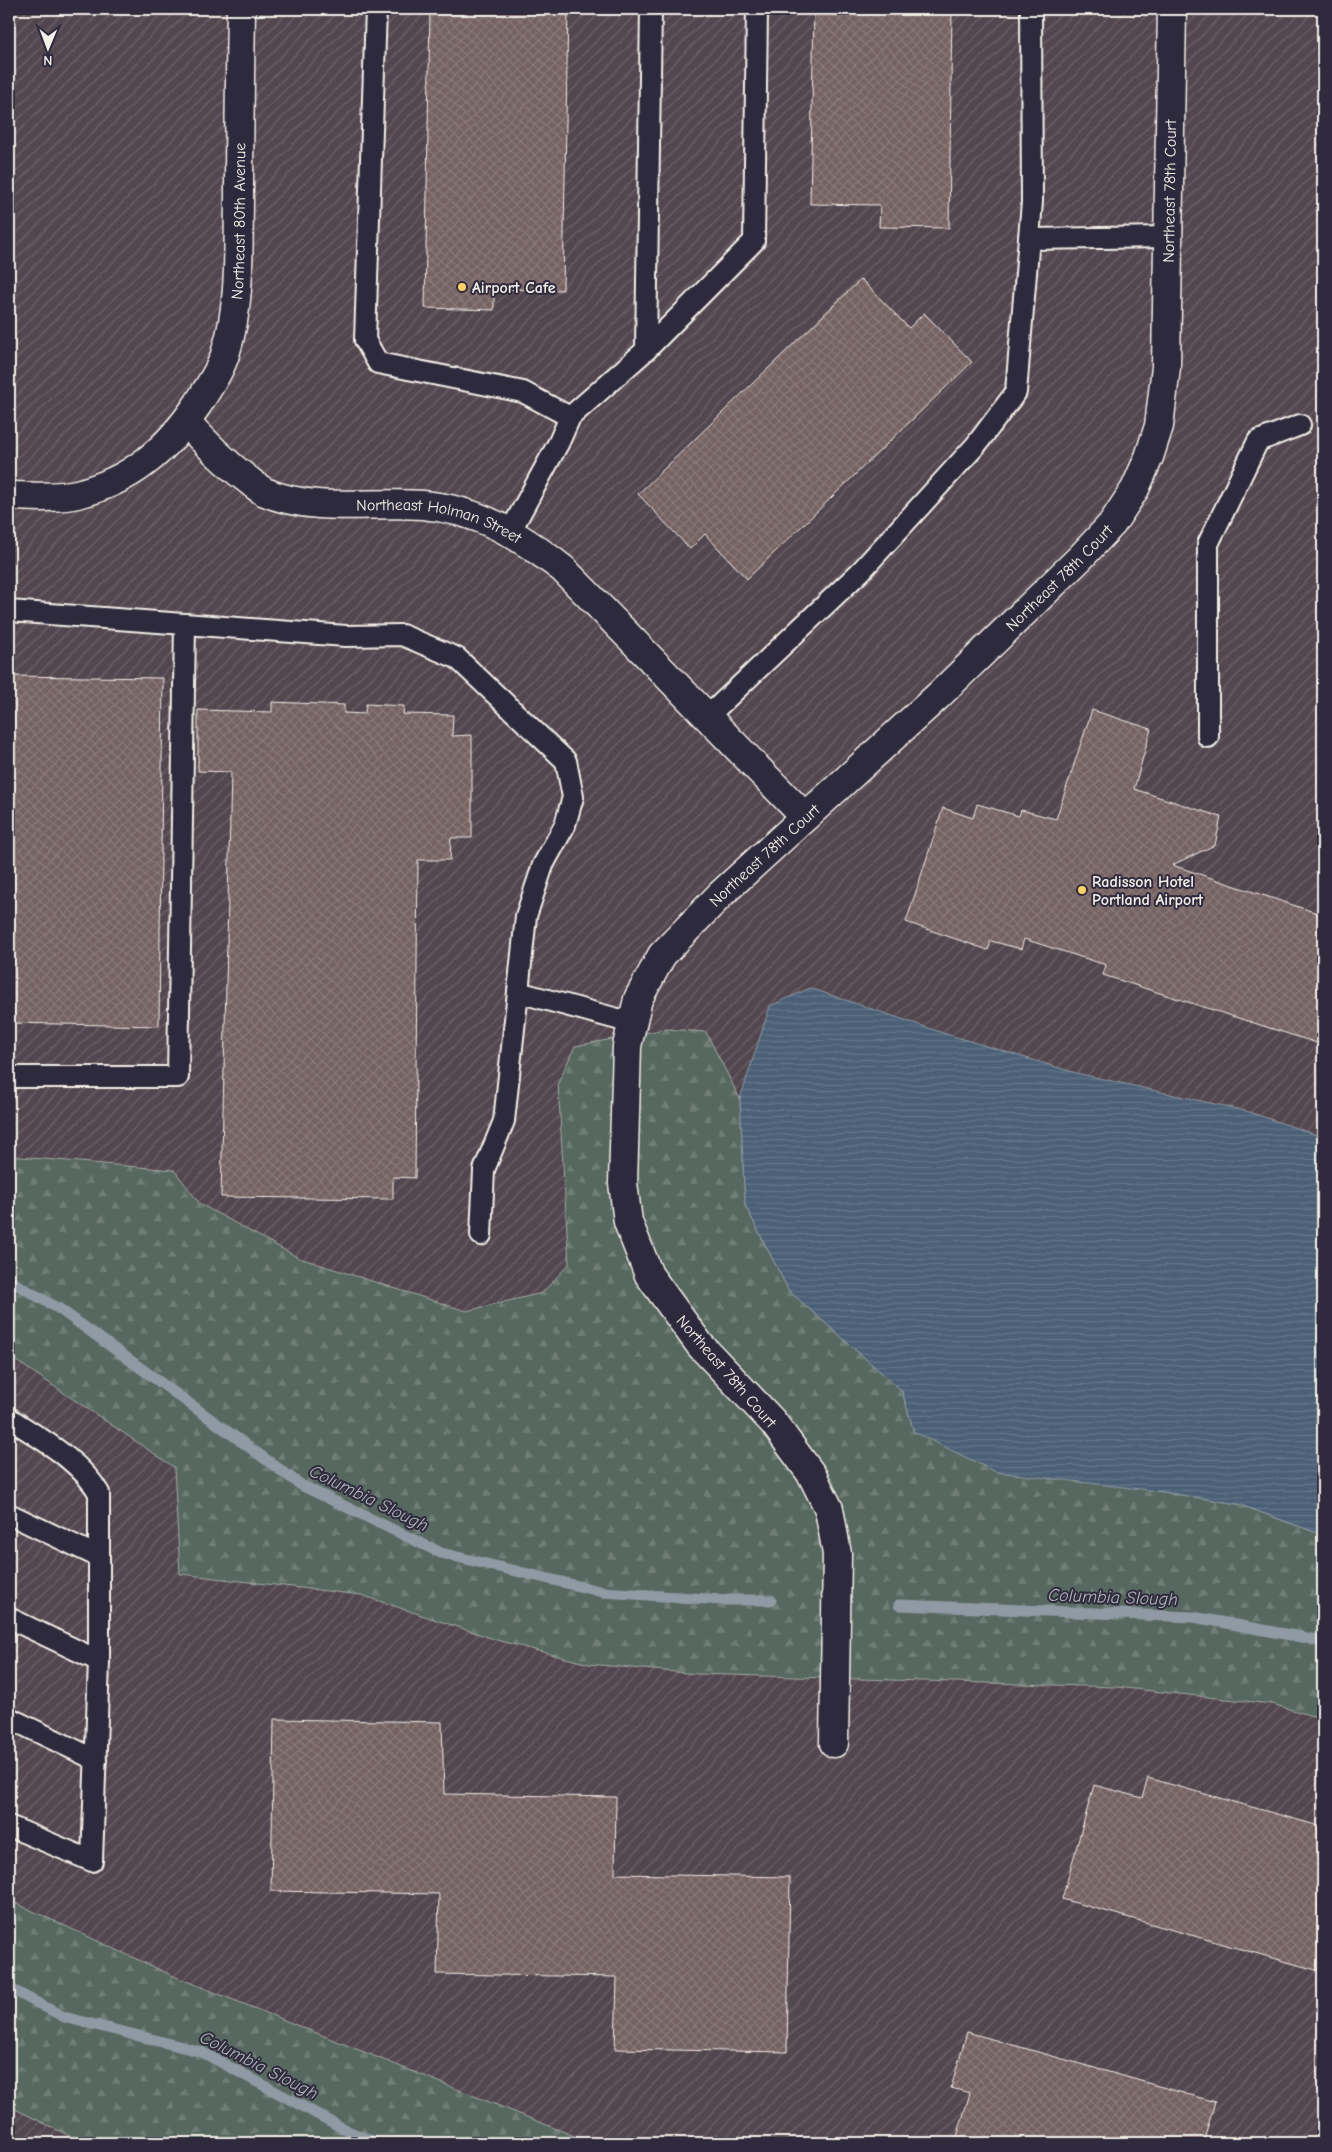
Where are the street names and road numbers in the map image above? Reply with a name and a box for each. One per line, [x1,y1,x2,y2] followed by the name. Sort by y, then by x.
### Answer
[1160,119,1180,263] street label: Northeast 78th Court
[228,143,249,300] street label: Northeast 80th Avenue
[356,496,525,547] street label: Northeast Holman Street
[1003,521,1117,635] street label: Northeast 78th Court
[706,800,824,911] street label: Northeast 78th Court
[673,1312,780,1432] street label: Northeast 78th Court

